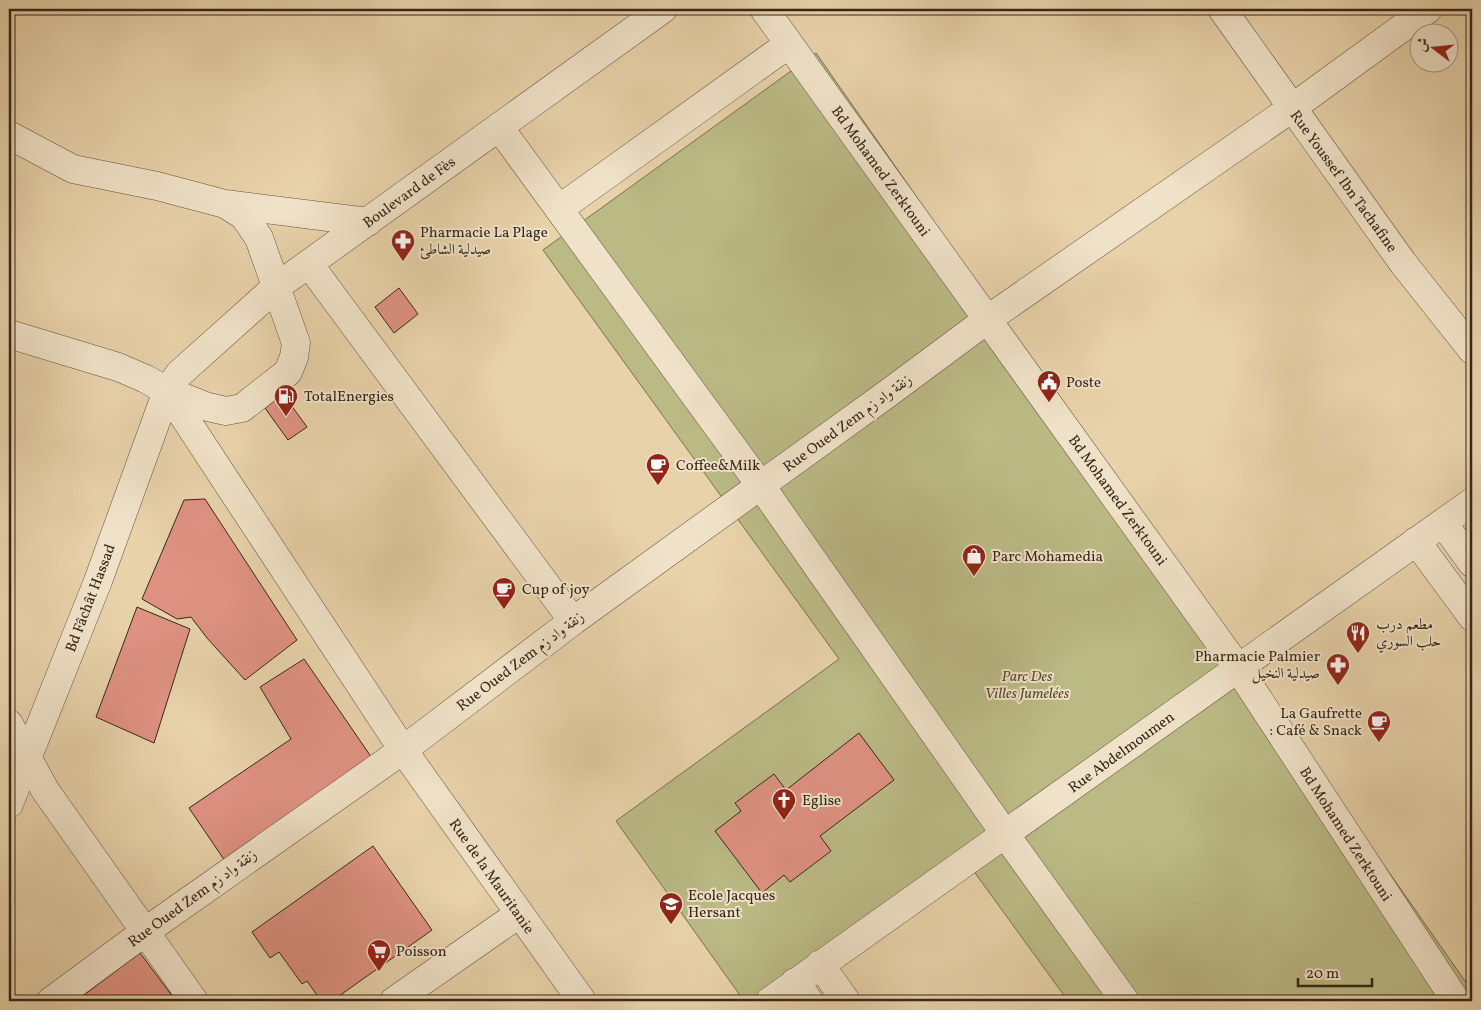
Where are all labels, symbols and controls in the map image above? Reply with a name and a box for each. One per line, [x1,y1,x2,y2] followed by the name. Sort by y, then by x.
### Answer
[1408,22,1458,72] north arrow
[1412,35,1434,54] text: ش
[825,102,934,241] street label: Bd Mohamed Zerktouni
[1284,107,1402,257] street label: Rue Youssef Ibn Tachafine
[359,152,461,234] street label: Boulevard de Fès
[420,223,548,261] place label: Pharmacie La Plage صيدلية الشاطئ
[390,228,416,262] pharmacy icon: Pharmacie La Plage صيدلية الشاطئ
[1036,369,1062,403] public building icon: Poste
[779,370,917,479] street label: Rue Oued Zem زنقة واد زم
[1066,373,1101,394] place label: Poste
[273,383,299,417] fuel station icon: TotalEnergies
[304,387,394,408] place label: TotalEnergies
[1062,431,1171,570] street label: Bd Mohamed Zerktouni
[645,452,671,486] cafe icon: Coffee&Milk
[676,456,760,477] place label: Coffee&Milk
[61,541,122,656] street label: Bd Fâchât Hassad
[961,543,987,577] shop icon: Parc Mohamedia
[992,547,1103,568] place label: Parc Mohamedia
[491,576,517,610] cafe icon: Cup of joy
[522,580,590,601] place label: Cup of joy
[453,607,590,718] street label: Rue Oued Zem زنقة واد زم
[1376,615,1441,653] place label: مطعم درب حلب السوري
[1345,620,1371,654] restaurant icon: مطعم درب حلب السوري
[1195,647,1320,685] place label: Pharmacie Palmier صيدلية النخيل
[1325,652,1351,686] pharmacy icon: Pharmacie Palmier صيدلية النخيل
[985,667,1070,705] park label: Parc Des Villes Jumelées
[1270,704,1362,742] place label: La Gaufrette : Café & Snack
[1064,707,1179,799] street label: Rue Abdelmoumen
[1366,709,1392,743] cafe icon: La Gaufrette : Café & Snack
[1293,763,1396,906] street label: Bd Mohamed Zerktouni
[771,787,797,821] church icon: Eglise
[802,791,841,812] place label: Eglise
[443,815,538,939] street label: Rue de la Mauritanie
[124,845,262,954] street label: Rue Oued Zem زنقة واد زم
[688,886,775,924] place label: Ecole Jacques Hersant
[658,891,684,925] school or university icon: Ecole Jacques Hersant
[366,938,392,972] supermarket icon: Poisson
[396,942,447,963] place label: Poisson
[1298,955,1372,987] scale bar
[1306,964,1339,985] text: 20 m

